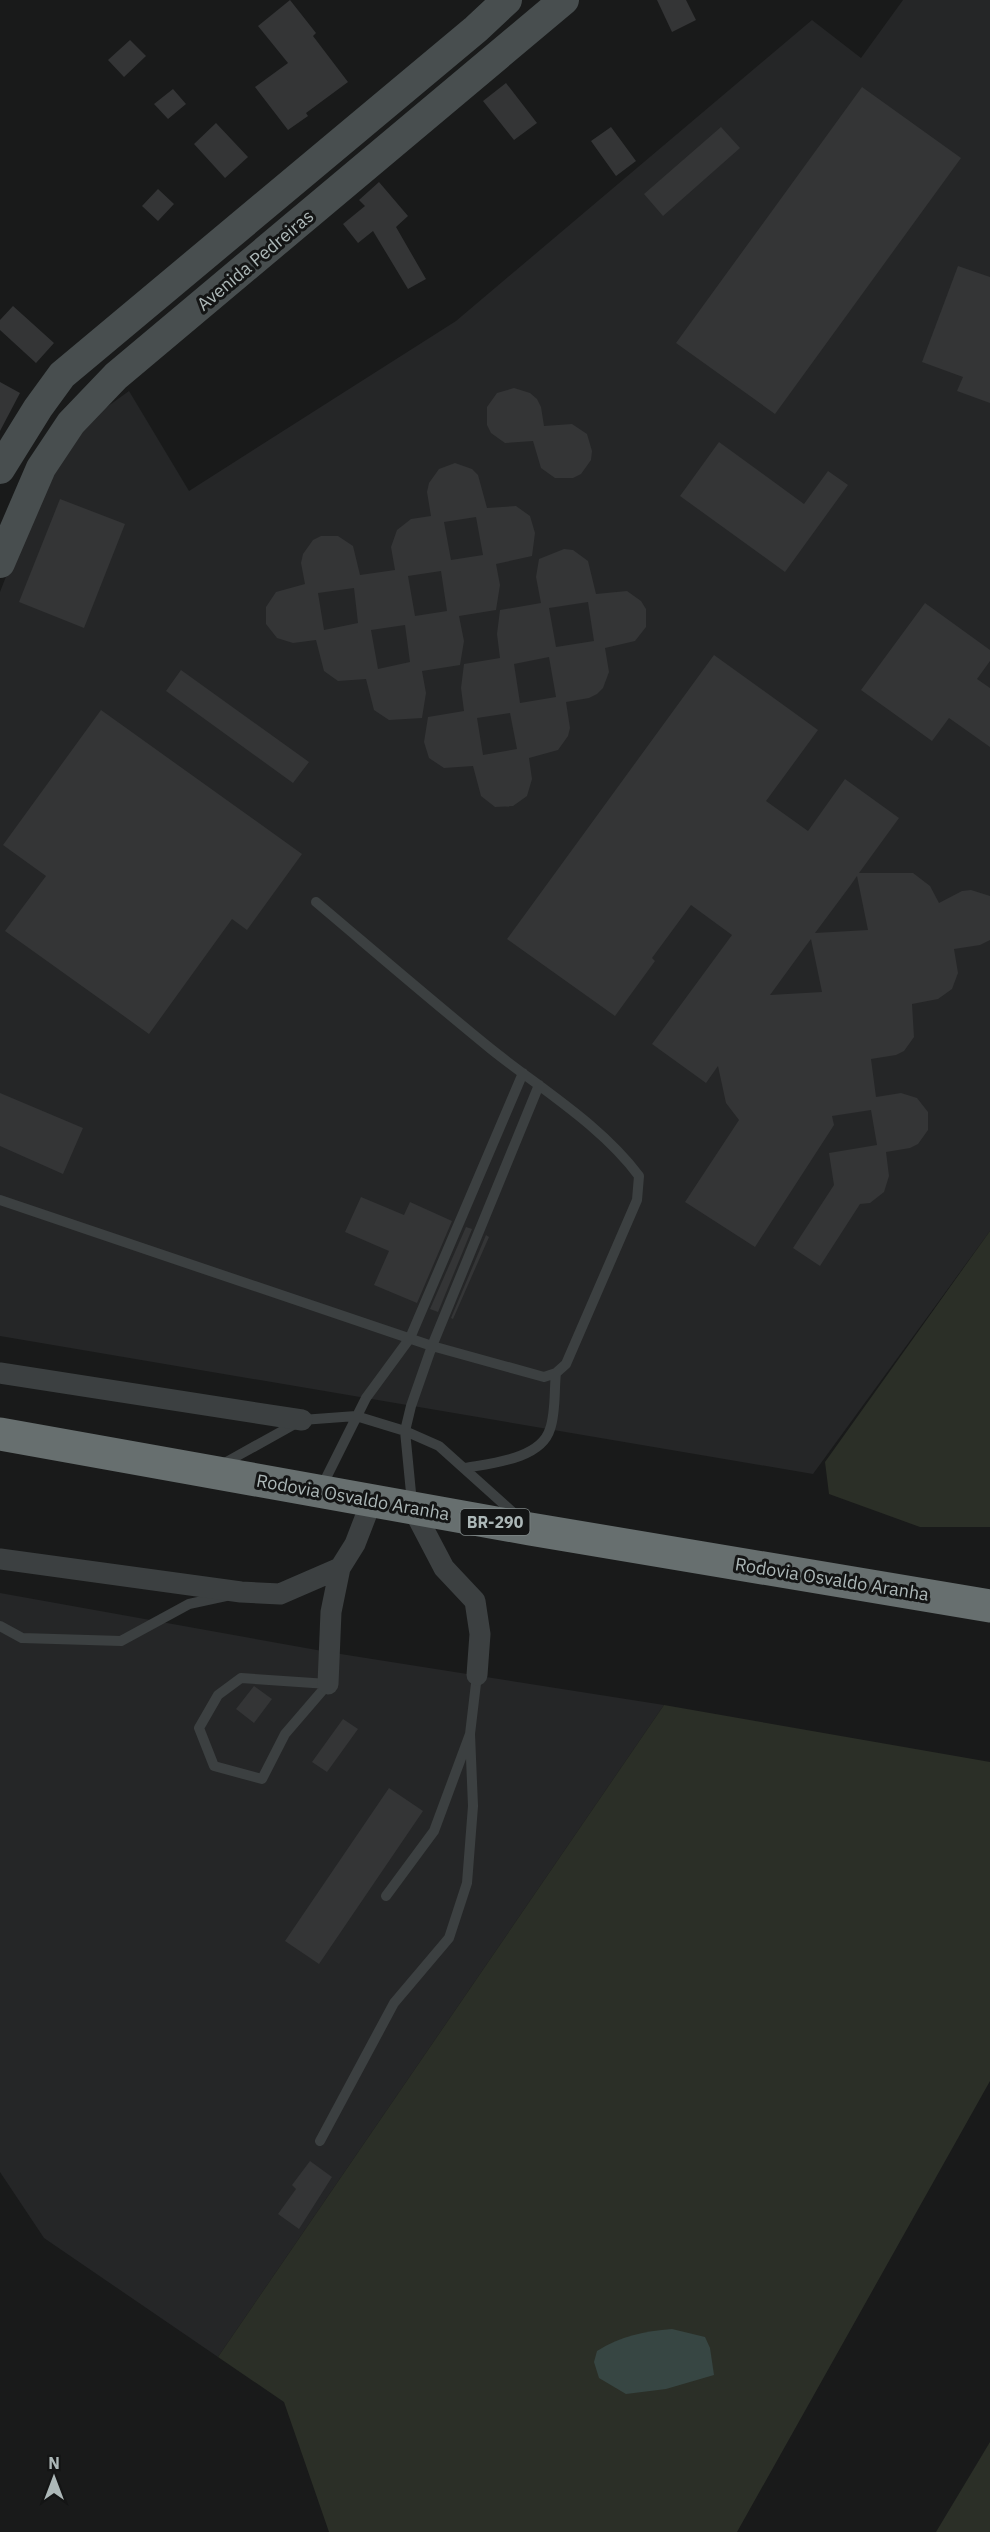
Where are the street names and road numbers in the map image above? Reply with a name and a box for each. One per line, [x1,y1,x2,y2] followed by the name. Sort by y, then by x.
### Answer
[192,204,318,316] street label: Avenida Pedreiras
[255,1469,452,1525] street label: Rodovia Osvaldo Aranha
[460,1509,530,1535] road number: BR-290
[733,1552,931,1606] street label: Rodovia Osvaldo Aranha

